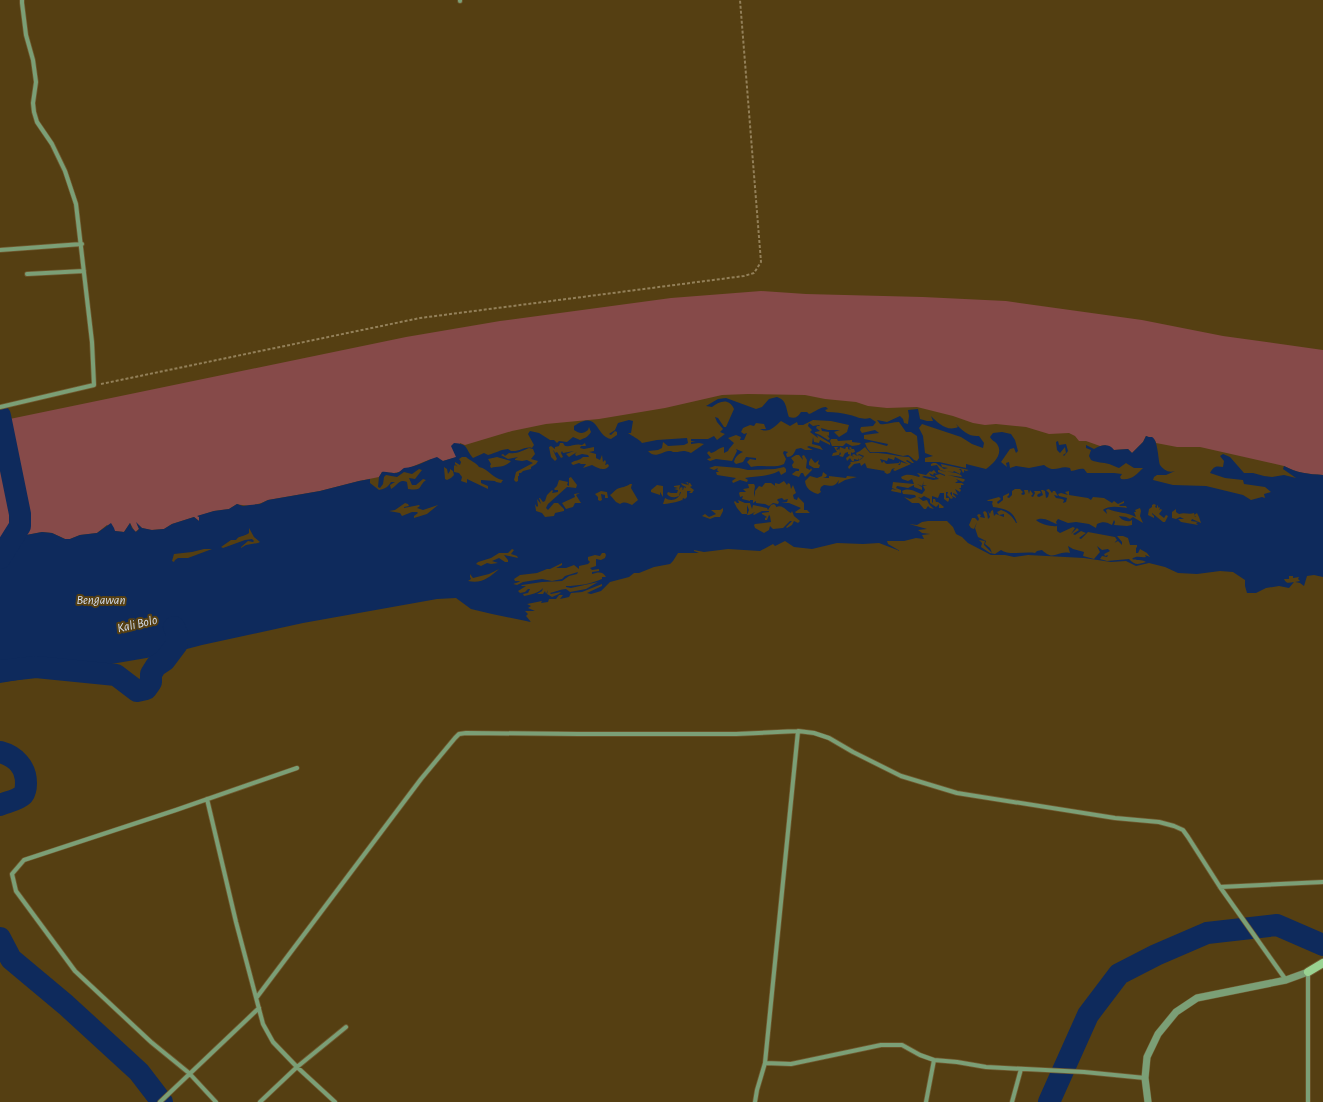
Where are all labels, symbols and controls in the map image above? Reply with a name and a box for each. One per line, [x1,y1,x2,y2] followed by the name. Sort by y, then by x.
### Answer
[76,594,126,607] water label: Bengawan
[116,614,159,635] water label: Kali Bolo

